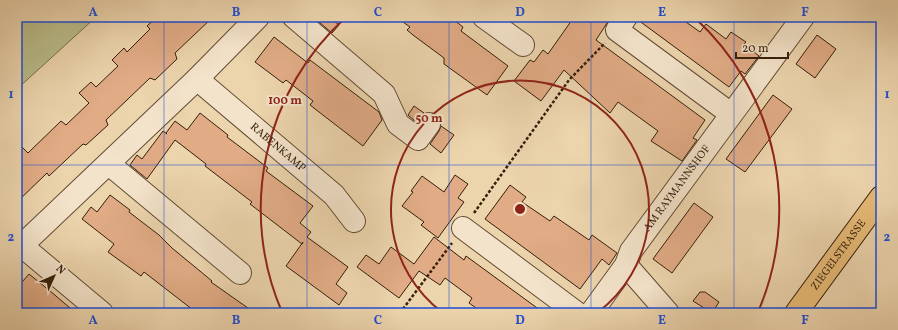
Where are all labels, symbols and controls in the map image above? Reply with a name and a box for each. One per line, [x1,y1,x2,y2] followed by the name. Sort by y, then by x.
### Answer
[88,4,98,22] text: A
[232,4,241,22] text: B
[374,4,382,22] text: C
[515,4,525,22] text: D
[658,4,666,22] text: E
[801,4,809,22] text: F
[736,34,788,60] scale bar
[742,41,769,57] text: 20 m
[8,86,14,104] text: 1
[884,86,890,104] text: 1
[268,93,302,109] text: 100 m
[415,111,443,127] text: 50 m
[247,120,309,175] street label: RABENKAMP
[640,142,714,235] street label: AM RAYMANNSHOF
[513,202,527,216] centre of rings
[808,216,870,293] street label: ZIEGELSTRASSE
[8,229,15,247] text: 2
[884,229,891,247] text: 2
[34,256,74,296] north arrow
[52,262,68,278] text: N
[88,312,98,330] text: A
[232,312,241,330] text: B
[374,312,382,330] text: C
[515,312,525,330] text: D
[658,312,666,330] text: E
[801,312,809,330] text: F

